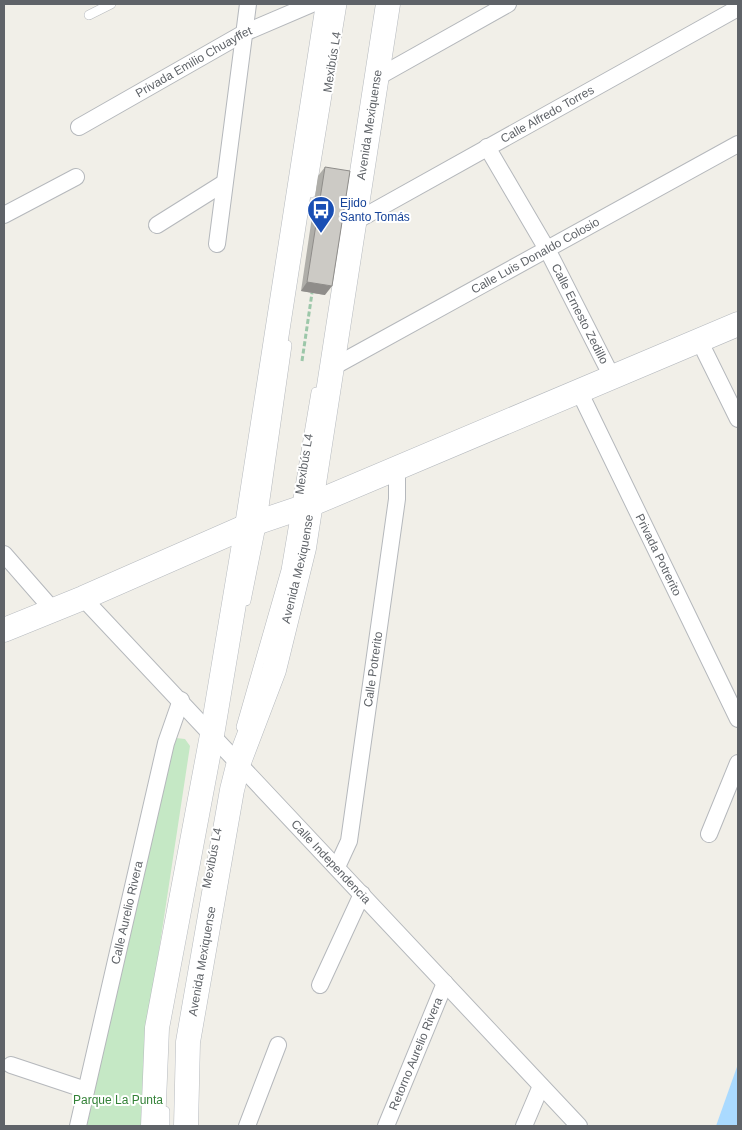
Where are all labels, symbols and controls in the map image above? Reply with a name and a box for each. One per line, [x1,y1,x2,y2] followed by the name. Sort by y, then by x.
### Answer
[133,23,255,100] street label: Privada Emilio Chuayffet
[320,30,344,93] street label: Mexibús L4
[354,68,385,181] street label: Avenida Mexiquense
[498,83,596,146] street label: Calle Alfredo Torres
[306,195,336,234] bus stop icon: Ejido Santo Tomás
[340,196,410,224] place label: Ejido Santo Tomás
[469,214,602,297] street label: Calle Luis Donaldo Colosio
[549,261,611,367] street label: Calle Ernesto Zedillo
[292,432,316,495] street label: Mexibús L4
[633,511,684,598] street label: Privada Potrerito
[279,513,316,625] street label: Avenida Mexiquense
[361,630,385,708] street label: Calle Potrerito
[288,817,374,907] street label: Calle Independencia
[199,826,225,889] street label: Mexibús L4
[108,859,146,966] street label: Calle Aurelio Rivera
[186,905,219,1017] street label: Avenida Mexiquense
[386,995,445,1112] street label: Retorno Aurelio Rivera
[73,1093,163,1107] park label: Parque La Punta

